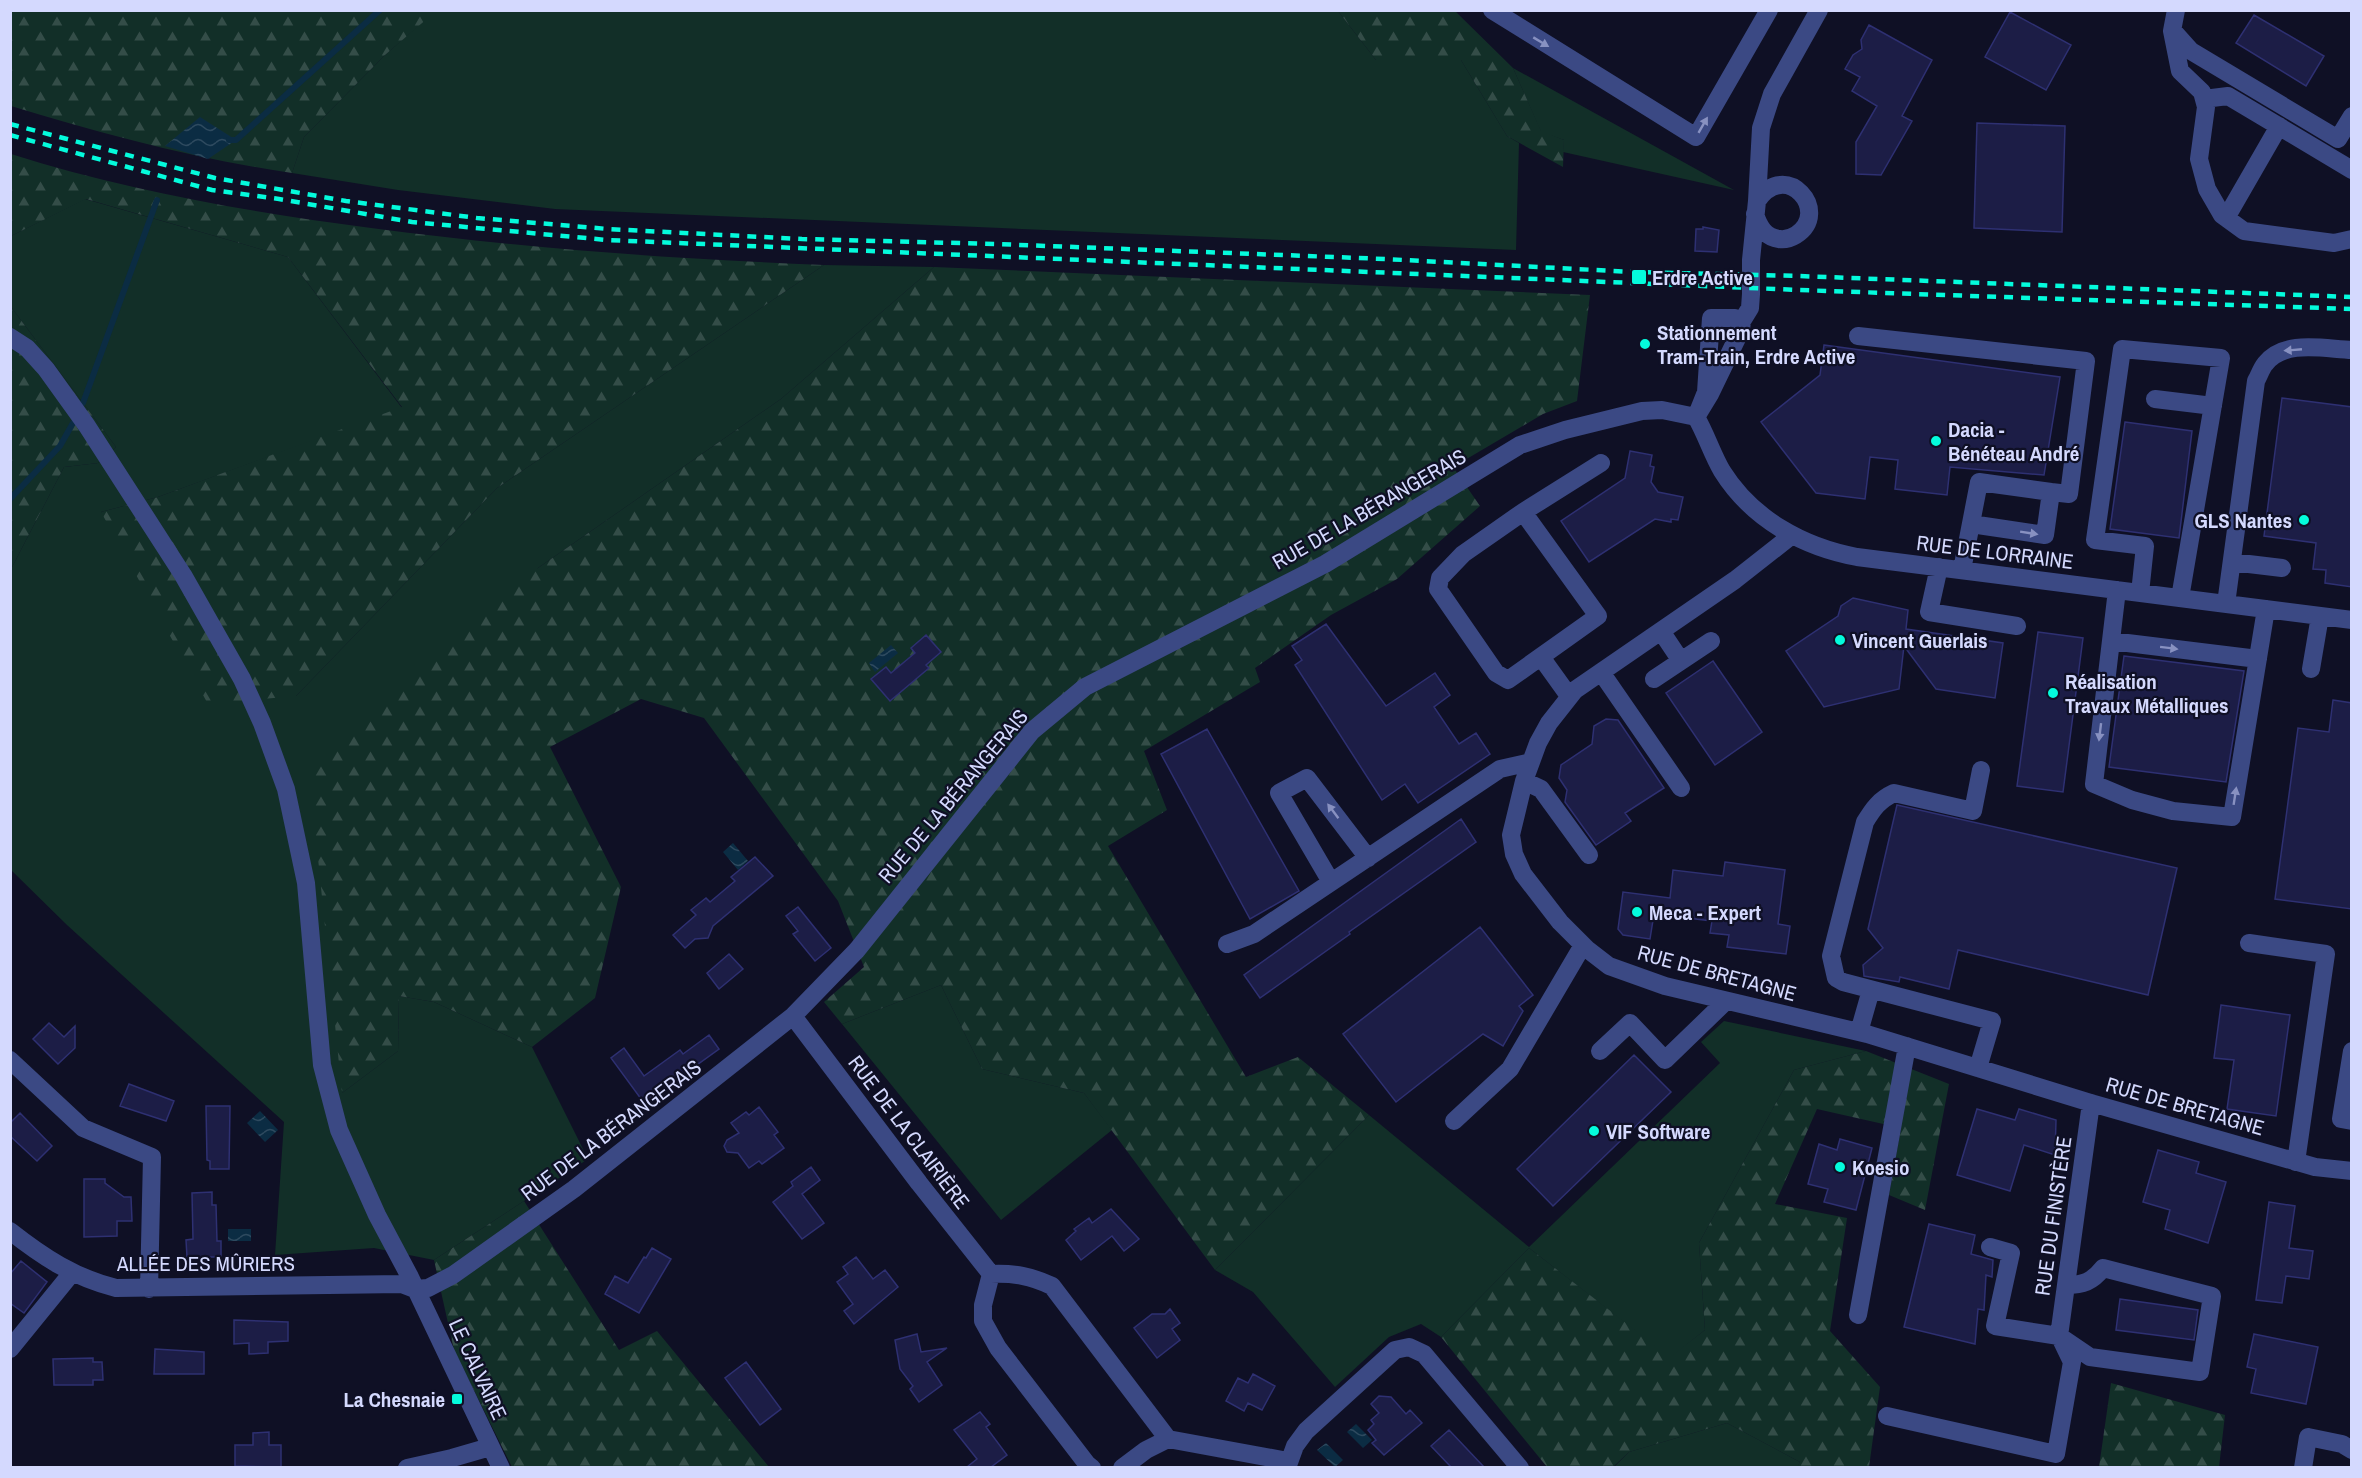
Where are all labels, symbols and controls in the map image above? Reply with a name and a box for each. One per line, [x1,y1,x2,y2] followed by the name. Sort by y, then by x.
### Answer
[1533,36,1549,47] one-way arrow
[1698,116,1708,133] one-way arrow
[1652,263,1753,292] place label: Erdre Active
[1630,268,1648,286] marker: Erdre Active
[1657,318,1855,371] place label: Stationnement Tram-Train, Erdre Active
[1638,337,1652,351] marker: Stationnement Tram-Train, Erdre Active
[2284,345,2303,355] one-way arrow
[1948,415,2079,468] place label: Dacia - Bénéteau André
[1929,434,1943,448] marker: Dacia - Bénéteau André
[1267,442,1471,576] street label: RUE DE LA BÉRANGERAIS
[2194,506,2292,535] place label: GLS Nantes
[2297,513,2311,527] marker: GLS Nantes
[1915,528,2075,576] street label: RUE DE LORRAINE
[2019,528,2038,537] one-way arrow
[1852,626,1988,655] place label: Vincent Guerlais
[1833,633,1847,647] marker: Vincent Guerlais
[2160,644,2179,653] one-way arrow
[2065,667,2229,720] place label: Réalisation Travaux Métalliques
[2046,686,2060,700] marker: Réalisation Travaux Métalliques
[871,703,1035,889] street label: RUE DE LA BÉRANGERAIS
[2096,722,2105,741] one-way arrow
[2231,787,2240,806] one-way arrow
[1327,804,1339,819] one-way arrow
[1649,898,1761,927] place label: Meca - Expert
[1630,905,1644,919] marker: Meca - Expert
[1634,938,1800,1008] street label: RUE DE BRETAGNE
[842,1049,976,1215] street label: RUE DE LA CLAIRIÈRE
[515,1052,707,1208] street label: RUE DE LA BÉRANGERAIS
[2103,1070,2267,1142] street label: RUE DE BRETAGNE
[1606,1117,1710,1146] place label: VIF Software
[1587,1124,1601,1138] marker: VIF Software
[2027,1134,2079,1298] street label: RUE DU FINISTÈRE
[1852,1153,1909,1182] place label: Koesio
[1833,1160,1847,1174] marker: Koesio
[116,1249,295,1278] street label: ALLÉE DES MÛRIERS
[442,1314,514,1424] street label: LE CALVAIRE
[344,1385,445,1414] place label: La Chesnaie
[450,1392,464,1406] marker: La Chesnaie

